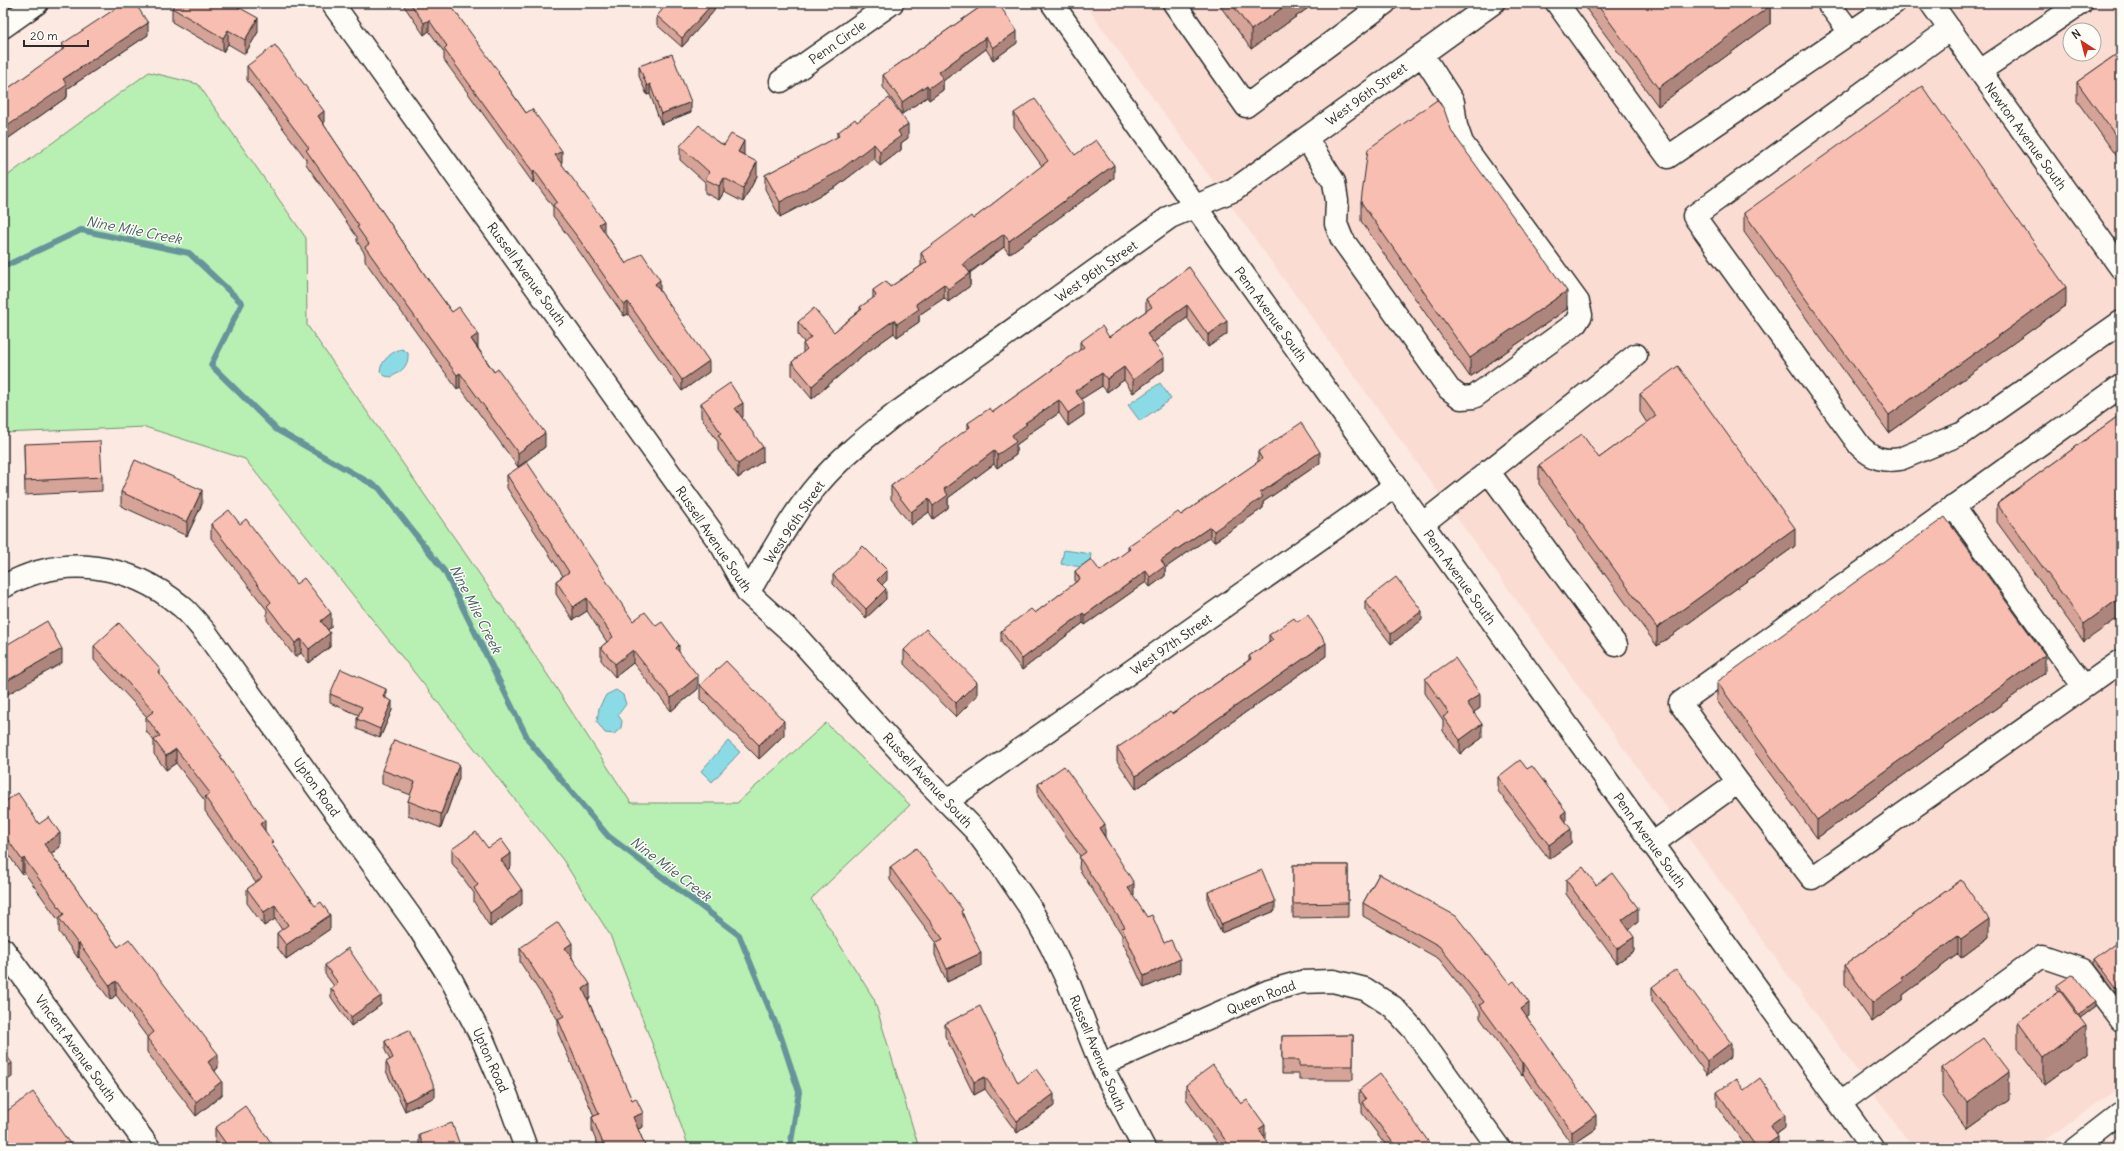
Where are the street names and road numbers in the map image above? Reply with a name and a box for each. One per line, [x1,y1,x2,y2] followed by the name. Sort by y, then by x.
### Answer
[806,17,869,68] street label: Penn Circle
[1322,59,1411,130] street label: West 96th Street
[1981,79,2071,194] street label: Newton Avenue South
[483,219,570,330] street label: Russell Avenue South
[1052,236,1141,306] street label: West 96th Street
[1230,264,1311,365] street label: Penn Avenue South
[760,477,829,567] street label: West 96th Street
[672,483,756,596] street label: Russell Avenue South
[1419,527,1500,628] street label: Penn Avenue South
[1127,610,1216,679] street label: West 97th Street
[879,729,977,832] street label: Russell Avenue South
[289,754,344,820] street label: Upton Road
[1609,790,1690,891] street label: Penn Avenue South
[1224,976,1298,1018] street label: Queen Road
[31,992,120,1105] street label: Vincent Avenue South
[1065,993,1130,1114] street label: Russell Avenue South
[469,1025,512,1095] street label: Upton Road

